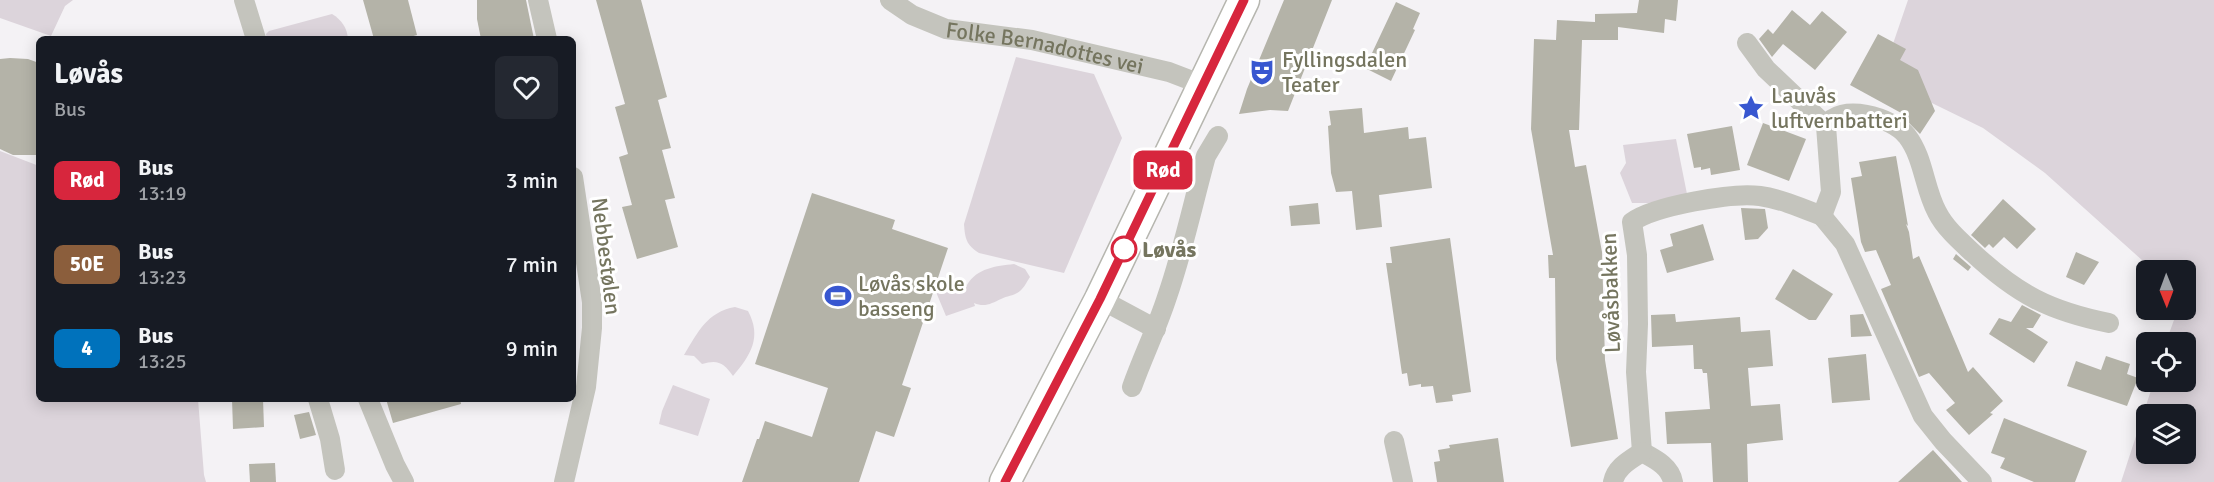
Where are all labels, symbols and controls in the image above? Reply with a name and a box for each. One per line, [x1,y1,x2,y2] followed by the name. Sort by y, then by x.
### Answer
[944,16,1146,80] street label: Folke Bernadottes vei
[1282,46,1407,98] place label: Fyllingsdalen Teater
[495,56,558,119] button: heart
[54,57,123,91] text: Løvås
[1247,57,1277,87] theatre icon: Fyllingsdalen Teater
[1771,82,1908,134] place label: Lauvås luftvernbatteri
[1736,93,1766,123] place icon: Lauvås luftvernbatteri
[54,97,86,122] text: Bus
[1128,150,1198,190] line badge: Rød
[138,154,173,181] text: Bus
[1145,157,1181,183] text: Rød
[69,167,105,193] text: Rød
[506,167,558,194] text: 3 min
[138,181,187,206] text: 13:19
[586,196,627,316] street label: Nebbestølen
[1595,232,1626,354] street label: Løvåsbakken
[1111,236,1137,262] marker: Løvås
[1142,236,1196,263] place label: Løvås
[138,238,173,265] text: Bus
[70,251,104,277] text: 50E
[506,251,558,278] text: 7 min
[2136,260,2196,320] north arrow
[2136,260,2196,464] map controls
[138,265,187,290] text: 13:23
[858,270,965,322] place label: Løvås skole basseng
[823,281,853,311] sports icon: Løvås skole basseng
[138,322,173,349] text: Bus
[2136,332,2196,392] button: locate
[81,335,93,361] text: 4
[506,335,558,362] text: 9 min
[138,349,187,374] text: 13:25
[2136,404,2196,464] button: layers

